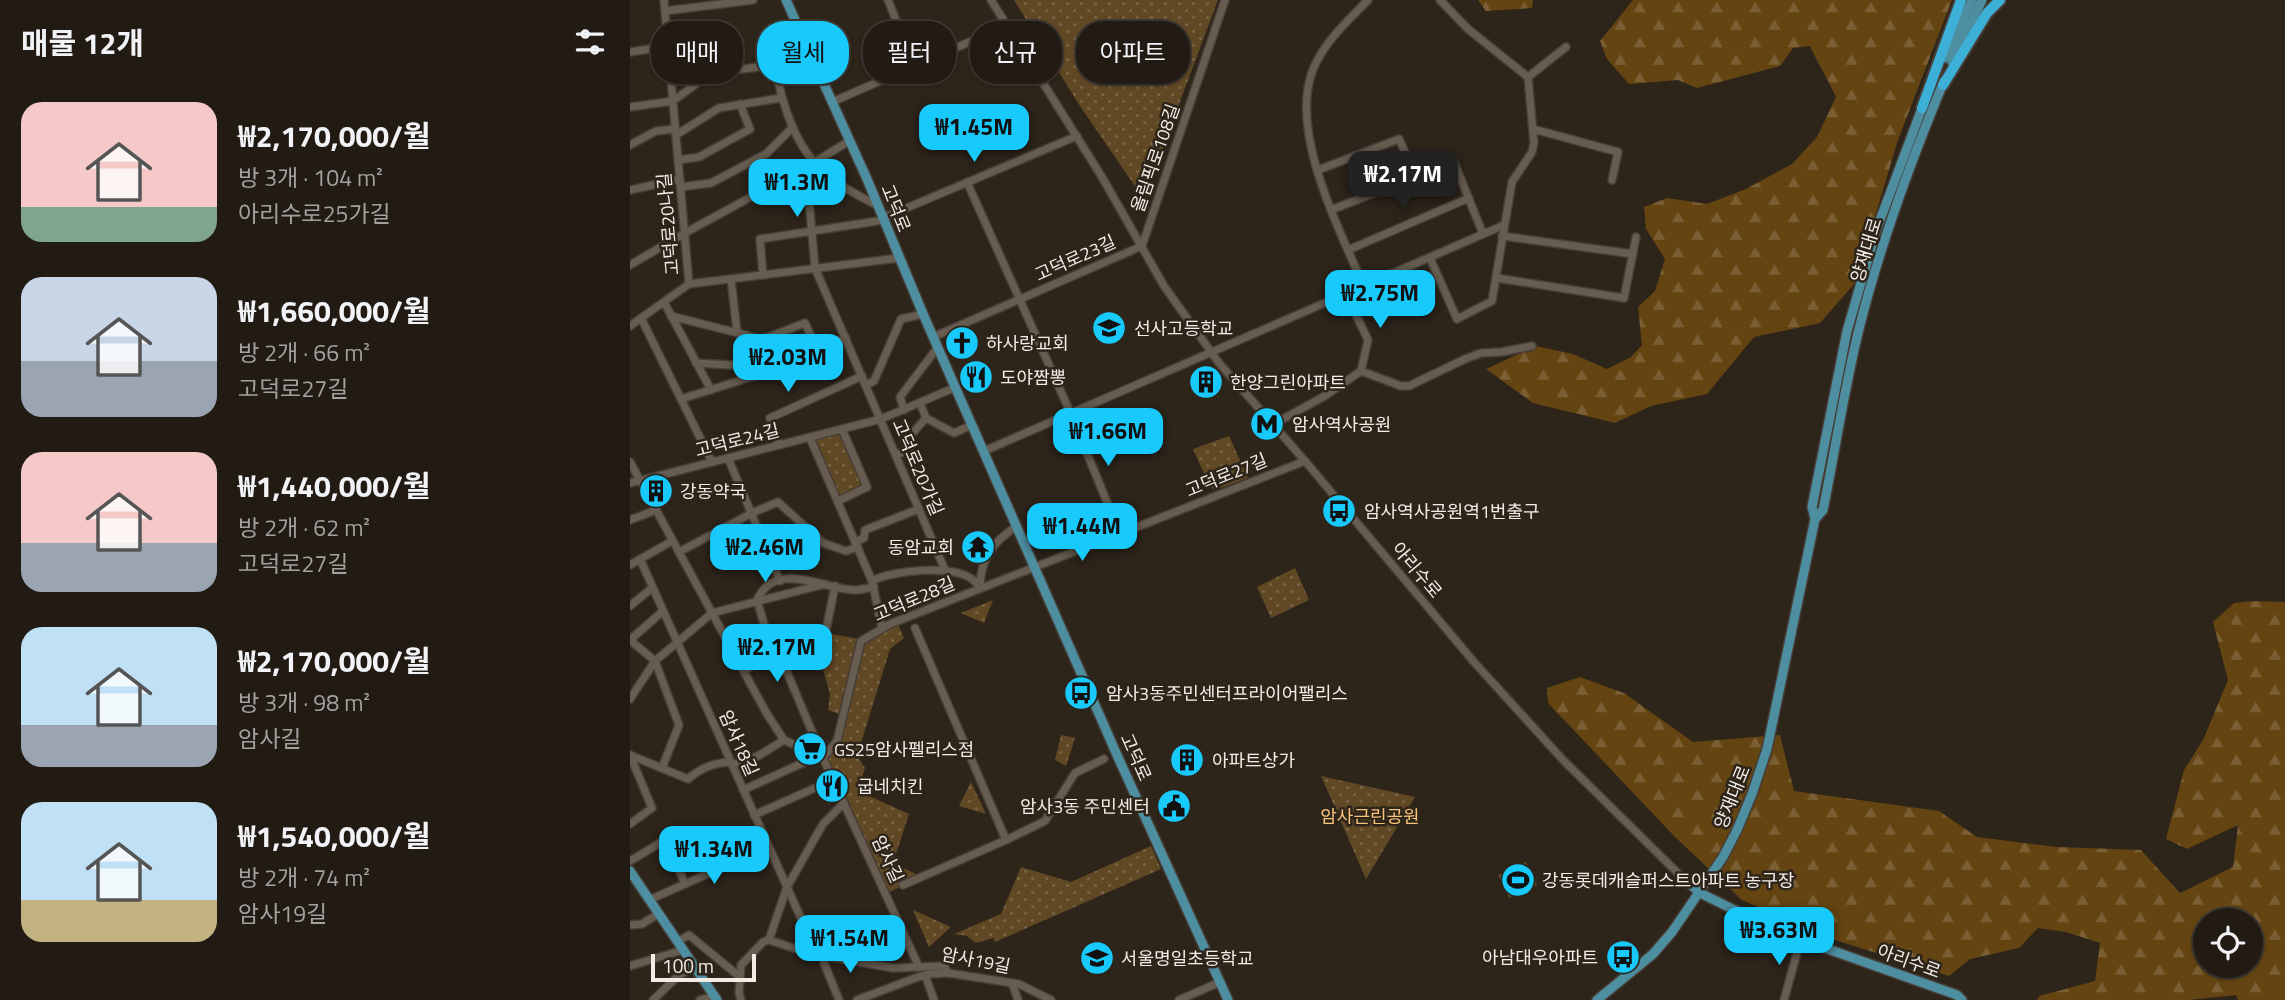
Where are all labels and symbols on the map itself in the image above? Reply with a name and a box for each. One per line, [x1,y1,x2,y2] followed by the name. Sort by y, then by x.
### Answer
[1124,100,1186,216] street label: 올림픽로108길
[917,104,1031,164] pin: ₩1.45M
[1346,152,1460,211] pin: ₩2.17M
[748,160,846,219] pin: ₩1.3M
[650,172,686,276] street label: 고덕로20나길
[874,180,918,236] street label: 고덕로
[1843,214,1889,286] street label: 양재대로
[1030,228,1120,288] street label: 고덕로23길
[1323,270,1437,330] pin: ₩2.75M
[1090,309,1128,347] school or university icon: 선사고등학교
[1134,315,1233,342] place label: 선사고등학교
[943,324,981,362] church icon: 하사랑교회
[986,330,1069,357] place label: 하사랑교회
[731,334,845,394] pin: ₩2.03M
[957,358,995,396] restaurant icon: 도야짬뽕
[1187,363,1225,401] building icon: 한양그린아파트
[1000,364,1066,391] place label: 도야짬뽕
[1230,369,1346,396] place label: 한양그린아파트
[1248,405,1286,443] metro station icon: 암사역사공원
[1051,408,1165,468] pin: ₩1.66M
[1292,411,1391,438] place label: 암사역사공원
[885,414,951,520] street label: 고덕로20가길
[692,416,782,464] street label: 고덕로24길
[1181,446,1271,504] street label: 고덕로27길
[637,472,675,510] building icon: 강동약국
[680,478,746,505] place label: 강동약국
[1320,492,1358,530] bus stop icon: 암사역사공원역1번출구
[1364,498,1540,525] place label: 암사역사공원역1번출구
[1025,504,1139,563] pin: ₩1.44M
[708,524,822,584] pin: ₩2.46M
[959,528,997,566] temple icon: 동암교회
[888,534,954,561] place label: 동암교회
[1385,536,1449,604] street label: 아리수로
[869,570,959,628] street label: 고덕로28길
[720,624,834,684] pin: ₩2.17M
[1062,674,1100,712] bus stop icon: 암사3동주민센터프라이어팰리스
[1106,680,1348,707] place label: 암사3동주민센터프라이어팰리스
[712,706,766,780] street label: 암사18길
[1114,729,1158,785] street label: 고덕로
[791,730,829,768] supermarket icon: GS25암사펠리스점
[834,736,974,763] place label: GS25암사펠리스점
[1168,741,1206,779] building icon: 아파트상가
[1212,747,1295,774] place label: 아파트상가
[1707,761,1757,833] street label: 양재대로
[813,767,851,805] restaurant icon: 굽네치킨
[857,773,923,800] place label: 굽네치킨
[1155,787,1193,825] public building icon: 암사3동 주민센터
[1020,793,1150,820] place label: 암사3동 주민센터
[1320,803,1420,830] park label: 암사근린공원
[657,826,771,886] pin: ₩1.34M
[865,831,911,887] street label: 암사길
[1499,861,1537,899] sports icon: 강동롯데캐슬퍼스트아파트 농구장
[1542,867,1794,894] place label: 강동롯데캐슬퍼스트아파트 농구장
[1722,908,1836,967] pin: ₩3.63M
[793,916,907,975] pin: ₩1.54M
[1873,937,1945,985] street label: 아리수로
[1604,938,1642,976] bus stop icon: 아남대우아파트
[1078,939,1116,977] school or university icon: 서울명일초등학교
[939,940,1013,980] street label: 암사19길
[1482,944,1598,971] place label: 아남대우아파트
[1121,945,1253,972] place label: 서울명일초등학교
[651,951,756,983] scale bar

